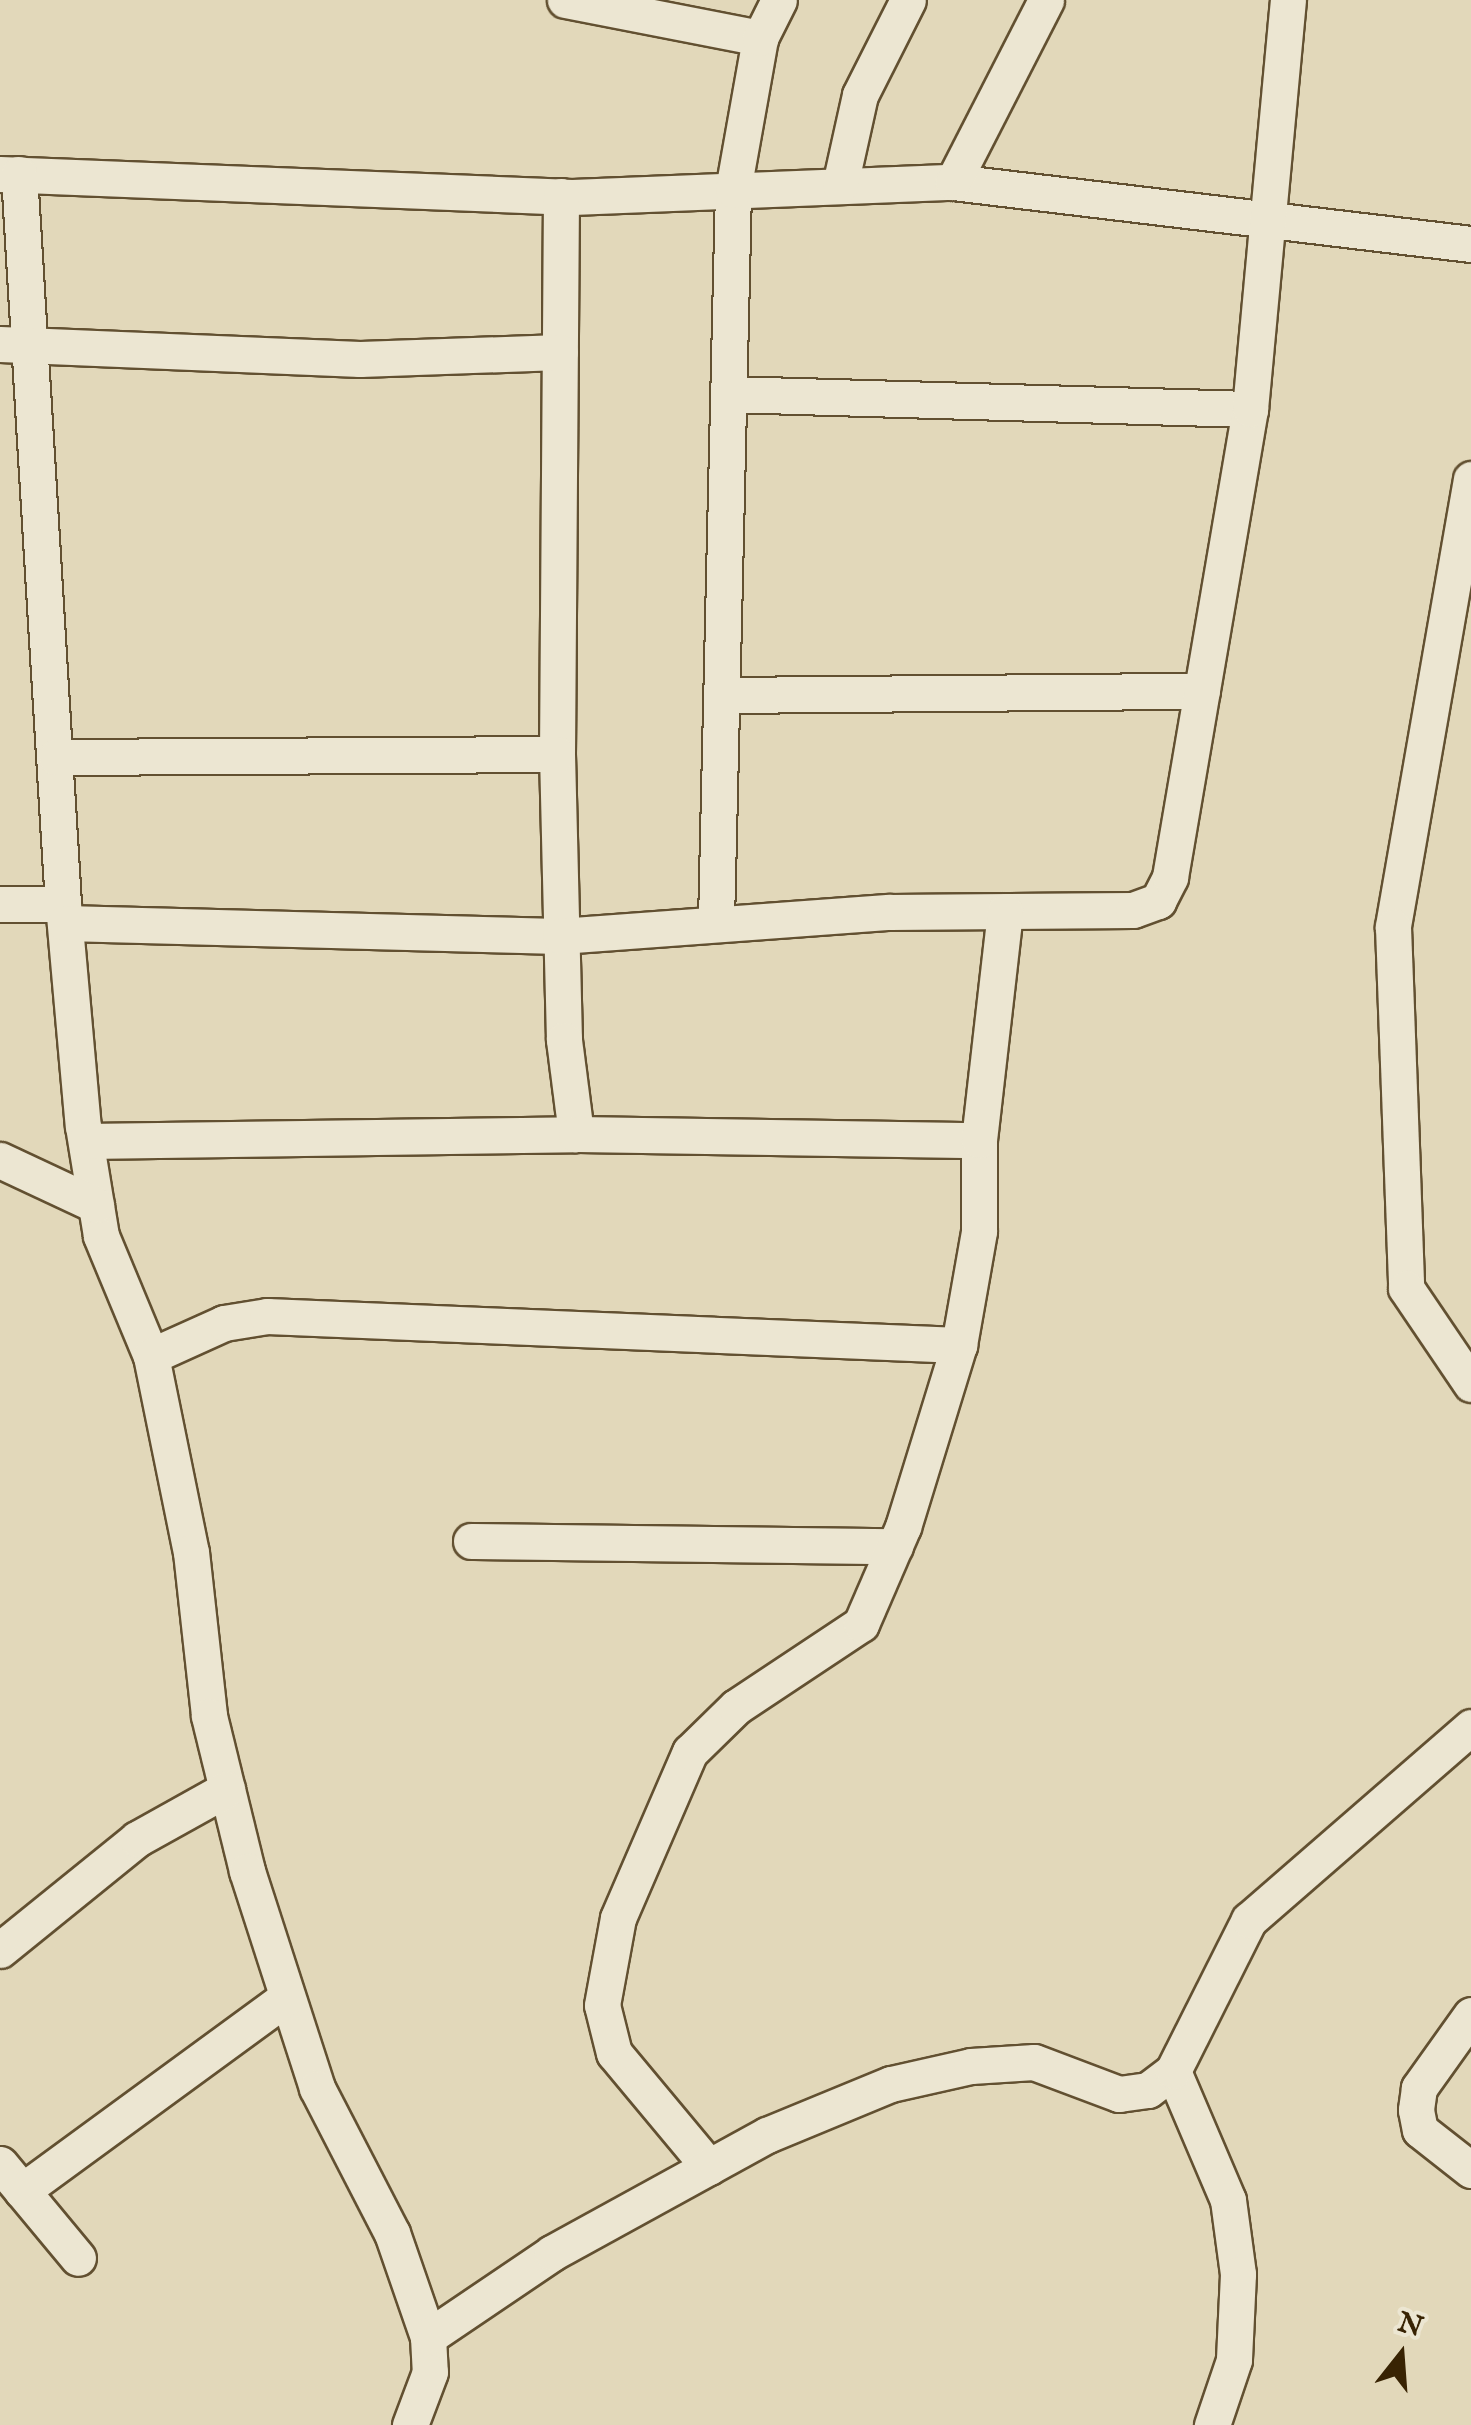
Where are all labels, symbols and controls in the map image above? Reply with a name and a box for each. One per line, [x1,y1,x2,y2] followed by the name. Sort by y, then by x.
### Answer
[1351,2305,1451,2405] north arrow
[1393,2306,1427,2346] text: N

